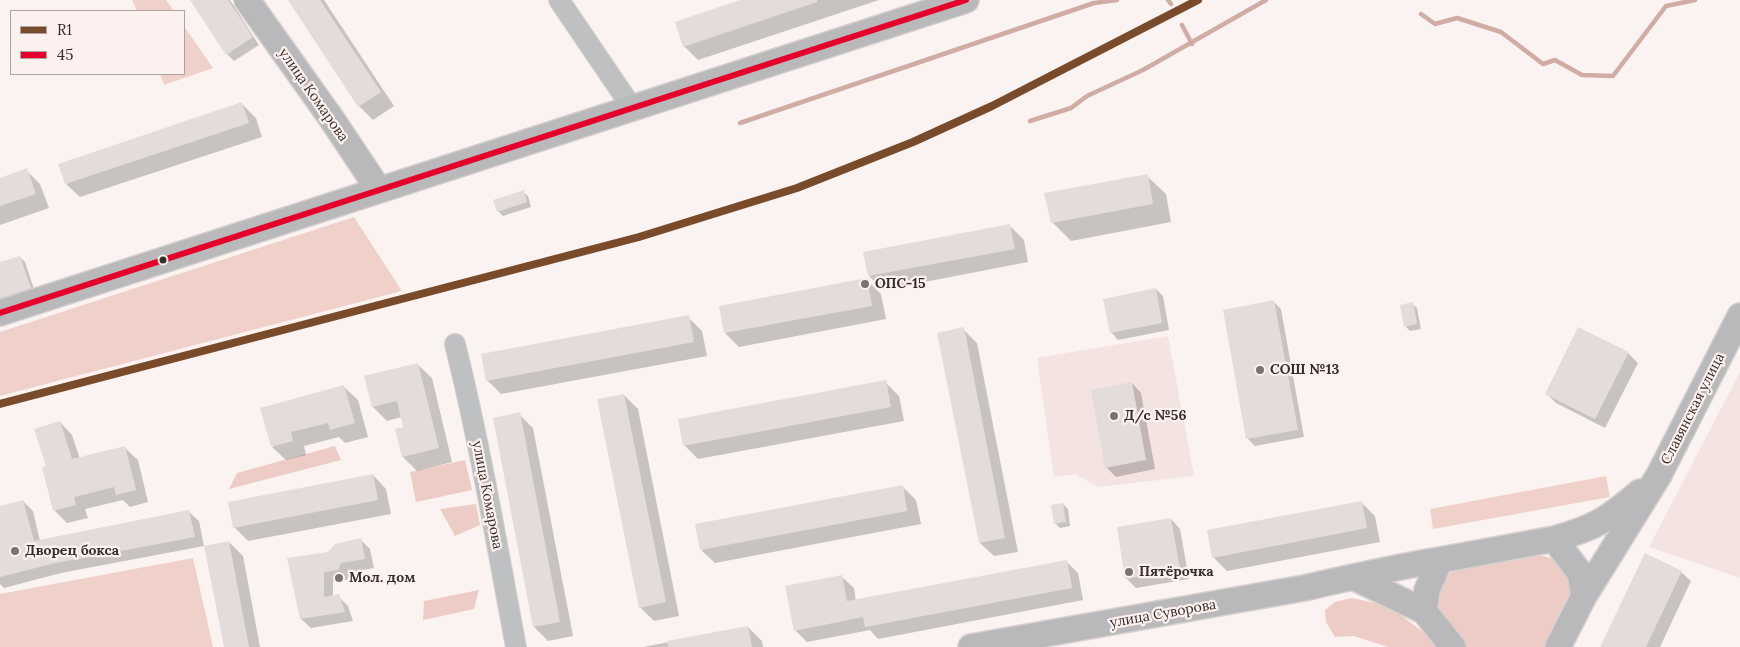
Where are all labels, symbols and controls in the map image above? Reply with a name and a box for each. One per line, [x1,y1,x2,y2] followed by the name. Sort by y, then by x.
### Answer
[10,10,185,75] legend
[57,20,72,39] text: R1
[57,45,73,64] text: 45
[275,45,351,145] street label: улица Комарова
[158,255,168,265] unlabelled marker
[875,276,926,292] place label: ОПС-15
[859,278,871,290] marker: ОПС-15
[1658,351,1728,467] street label: Славянская улица
[1270,362,1339,378] place label: СОШ №13
[1254,364,1266,376] marker: СОШ №13
[1124,408,1186,424] place label: Д/с №56
[1108,410,1120,422] marker: Д/с №56
[468,439,506,551] street label: улица Комарова
[25,543,119,559] place label: Дворец бокса
[9,545,21,557] marker: Дворец бокса
[1139,564,1214,580] place label: Пятёрочка
[1123,566,1135,578] marker: Пятёрочка
[349,570,415,586] place label: Мол. дом
[333,572,345,584] marker: Мол. дом
[1109,596,1217,632] street label: улица Суворова

